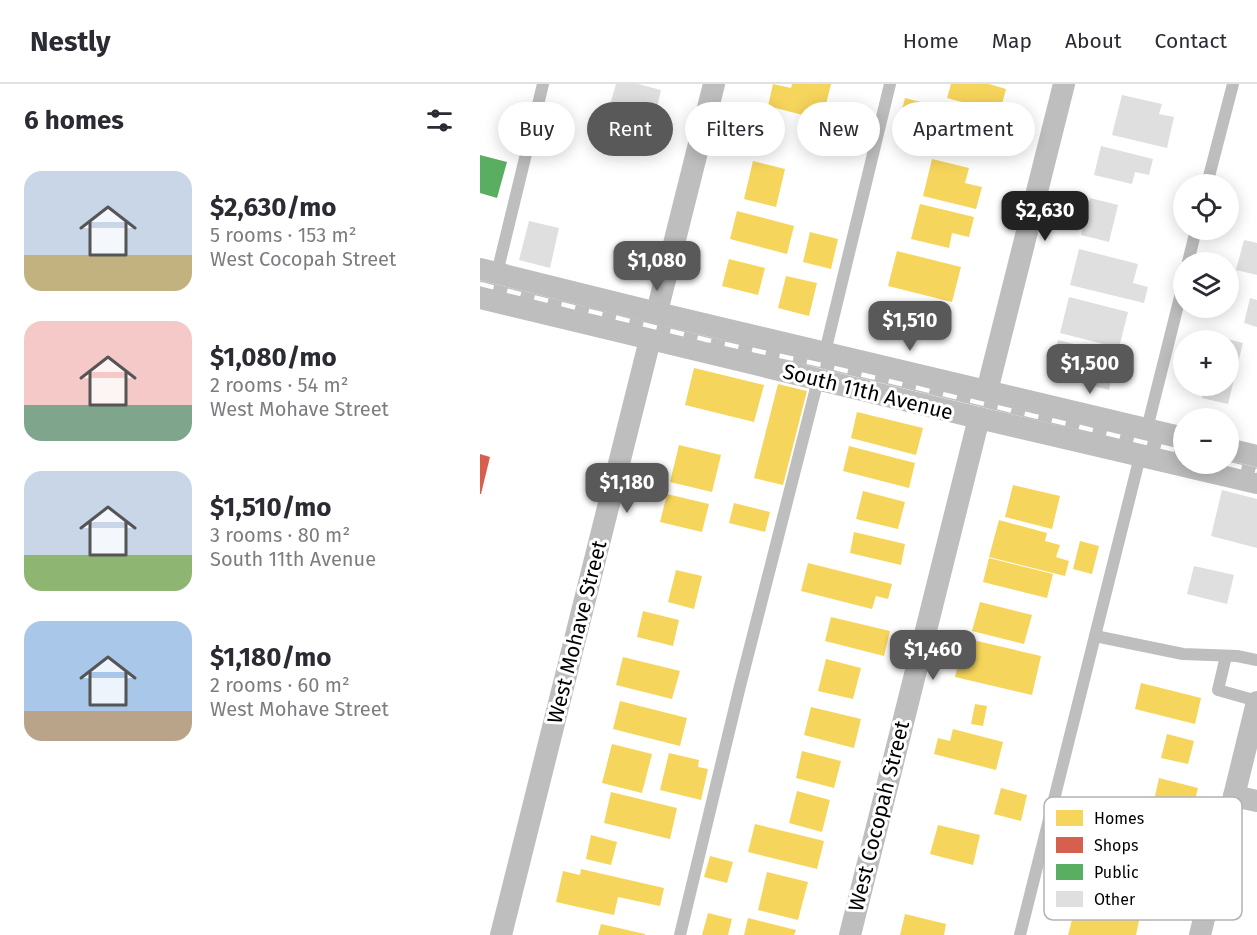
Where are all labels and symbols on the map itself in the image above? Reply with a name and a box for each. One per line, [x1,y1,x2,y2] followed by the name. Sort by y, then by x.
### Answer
[996,191,1094,242] pin: $2,630
[608,241,706,292] pin: $1,080
[861,301,959,352] pin: $1,510
[1041,344,1139,395] pin: $1,500
[780,358,956,426] street label: South 11th Avenue
[578,463,676,514] pin: $1,180
[542,537,612,726] street label: West Mohave Street
[884,630,982,681] pin: $1,460
[843,718,915,914] street label: West Cocopah Street
[1044,797,1242,920] legend
[1094,809,1144,828] text: Homes
[1094,836,1138,855] text: Shops
[1094,863,1139,882] text: Public
[1094,890,1136,909] text: Other

